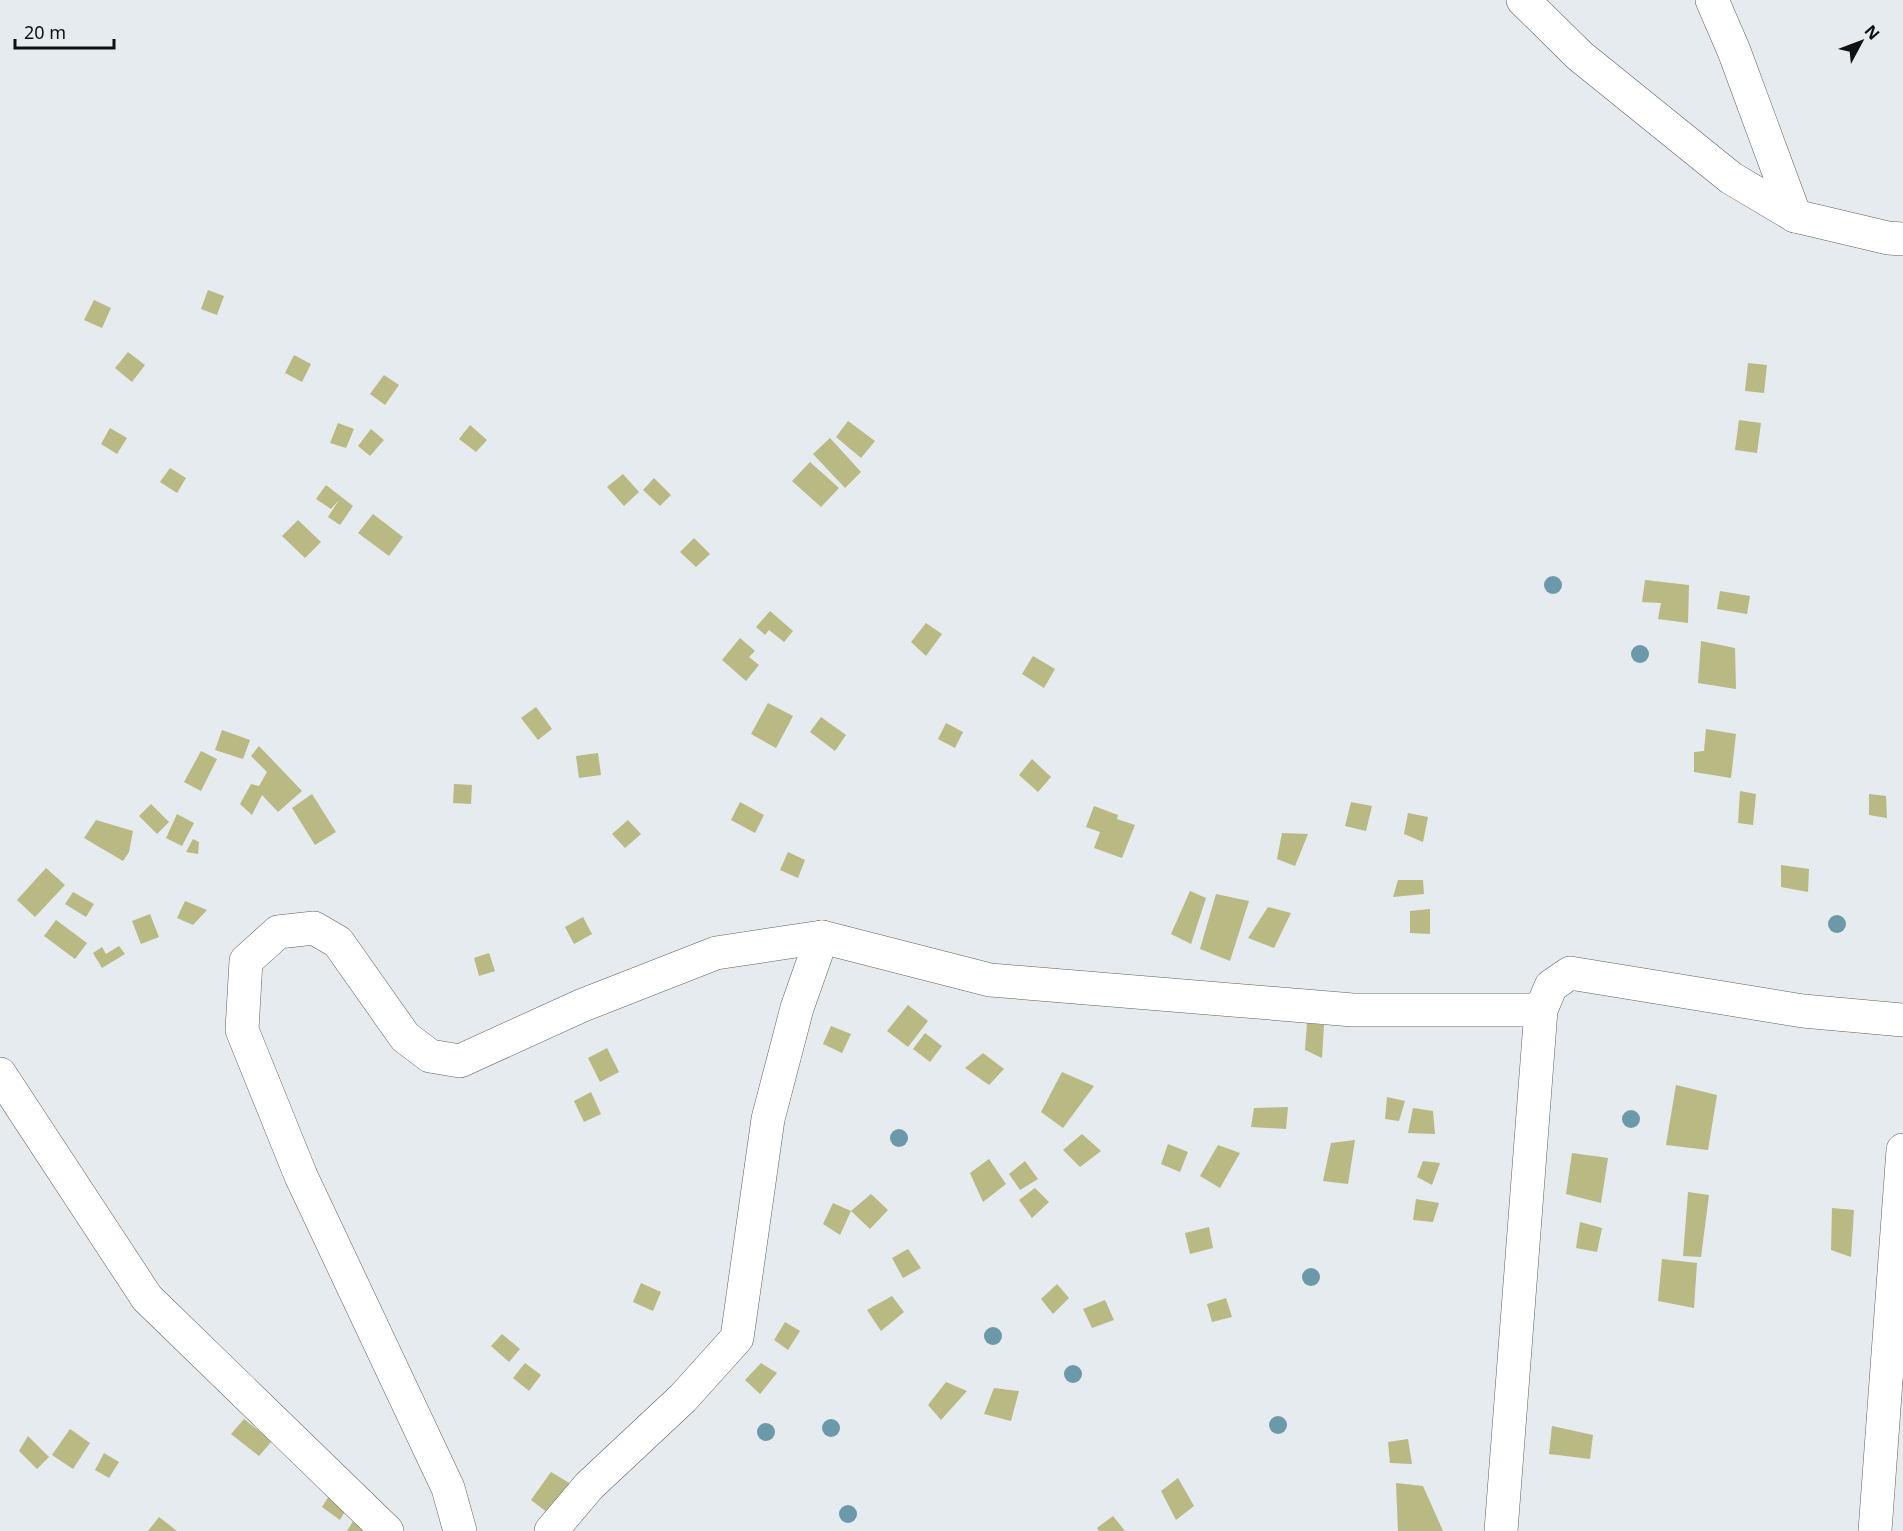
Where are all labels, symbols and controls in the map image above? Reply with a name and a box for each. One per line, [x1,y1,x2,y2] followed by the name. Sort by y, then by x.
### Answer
[15,12,114,50] scale bar
[1831,12,1891,72] north arrow
[24,20,66,44] text: 20 m
[1860,20,1885,44] text: N

